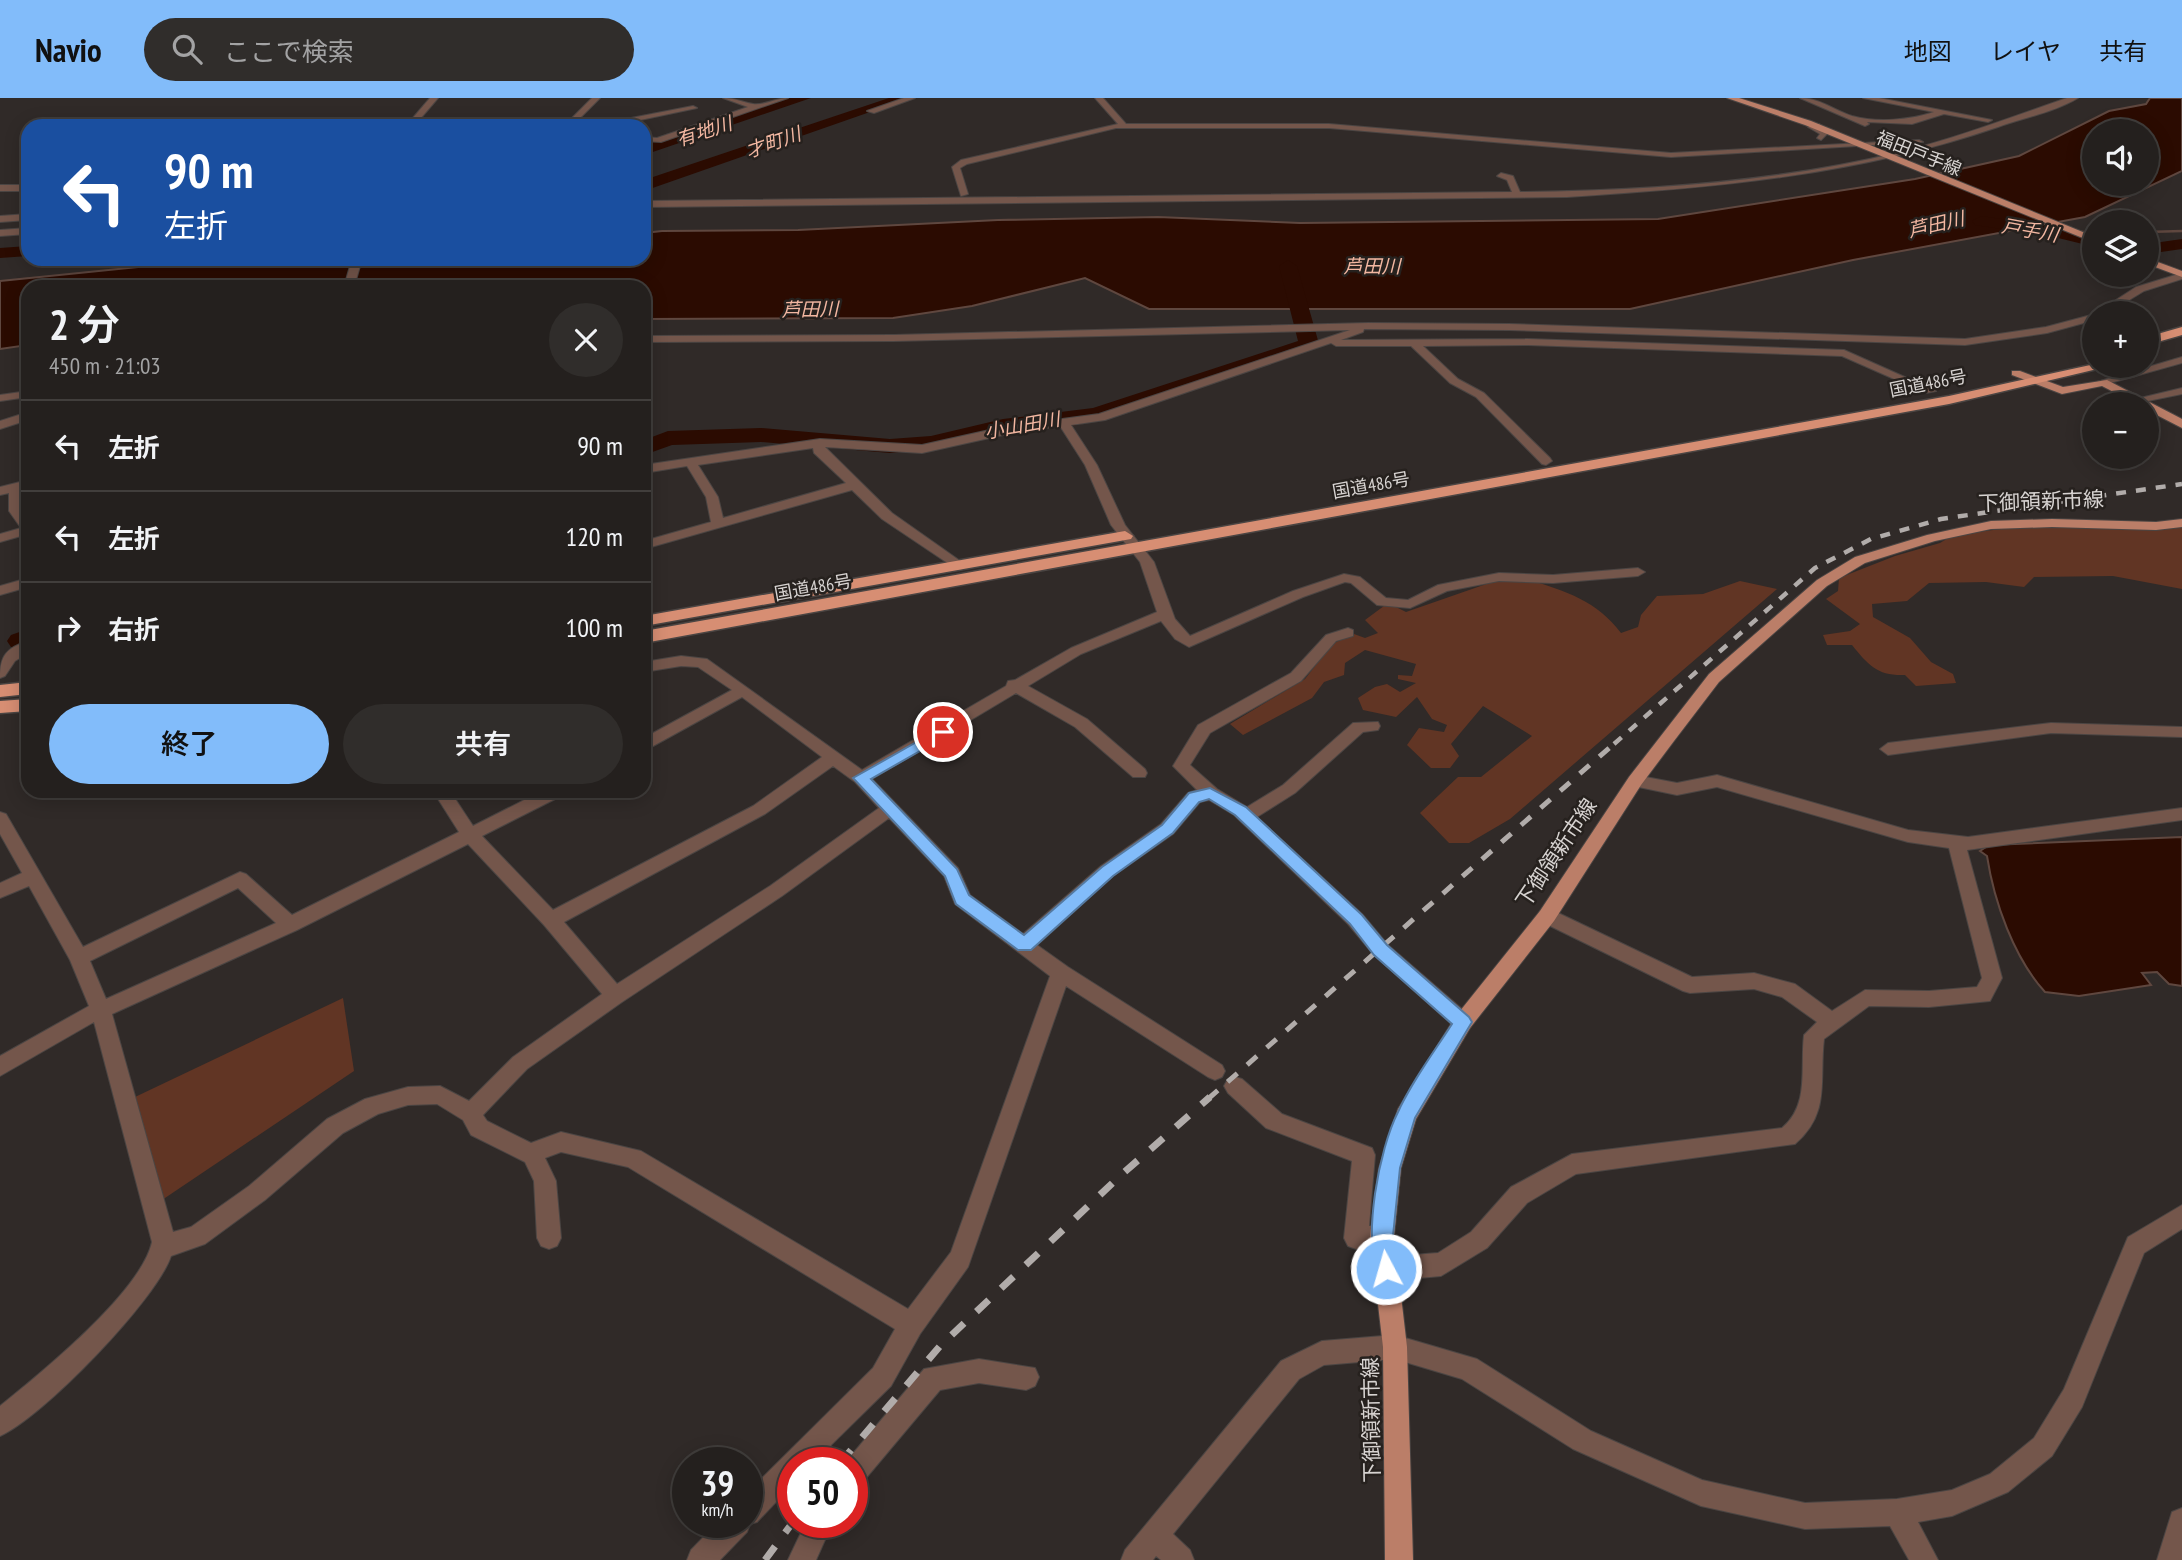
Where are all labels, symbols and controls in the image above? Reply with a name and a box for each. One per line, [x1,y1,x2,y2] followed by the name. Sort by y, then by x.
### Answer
[144,18,634,81] search box
[35,28,102,71] text: Navio
[168,30,206,68] icon: search
[224,35,354,68] text: ここで検索
[1904,36,1952,67] text: 地図
[1990,36,2061,67] text: レイヤ
[2099,36,2147,67] text: 共有
[673,110,737,151] water label: 有地川
[2082,119,2159,469] map controls
[2082,119,2159,196] button: sound
[742,121,806,163] water label: 才町川
[1873,125,1965,181] street label: 福田戸手線
[164,138,253,202] text: 90 m
[49,147,140,238] icon: left
[164,204,228,246] text: 左折
[1906,205,1968,242] water label: 芦田川
[2082,210,2159,287] button: layers
[2000,213,2062,247] water label: 戸手川
[1343,254,1402,278] water label: 芦田川
[781,296,841,321] water label: 芦田川
[49,297,120,352] text: 2 分
[2082,301,2159,378] button: +
[549,303,623,377] button: close
[49,351,161,380] text: 450 m · 21:03
[1887,364,1969,402] street label: 国道486号
[2082,392,2159,469] button: −
[982,406,1063,443] water label: 小山田川
[49,427,87,465] icon: left
[577,429,623,462] text: 90 m
[108,431,160,464] text: 左折
[1330,467,1412,503] street label: 国道486号
[1978,485,2104,517] street label: 下御領新市線
[49,518,87,556] icon: left
[565,520,623,553] text: 120 m
[108,522,160,555] text: 左折
[772,569,854,605] street label: 国道486号
[49,609,87,647] icon: right
[565,611,623,644] text: 100 m
[108,613,160,646] text: 右折
[913,702,973,762] pin
[49,704,329,784] button: 終了
[343,704,623,784] button: 共有
[924,713,962,751] icon: arrive
[1510,793,1602,913] street label: 下御領新市線
[1349,1232,1423,1306] position arrow
[1356,1357,1386,1483] street label: 下御領新市線
[777,1447,868,1538] speed limit sign: 50
[701,1460,734,1506] text: 39
[702,1498,733,1521] text: km/h

